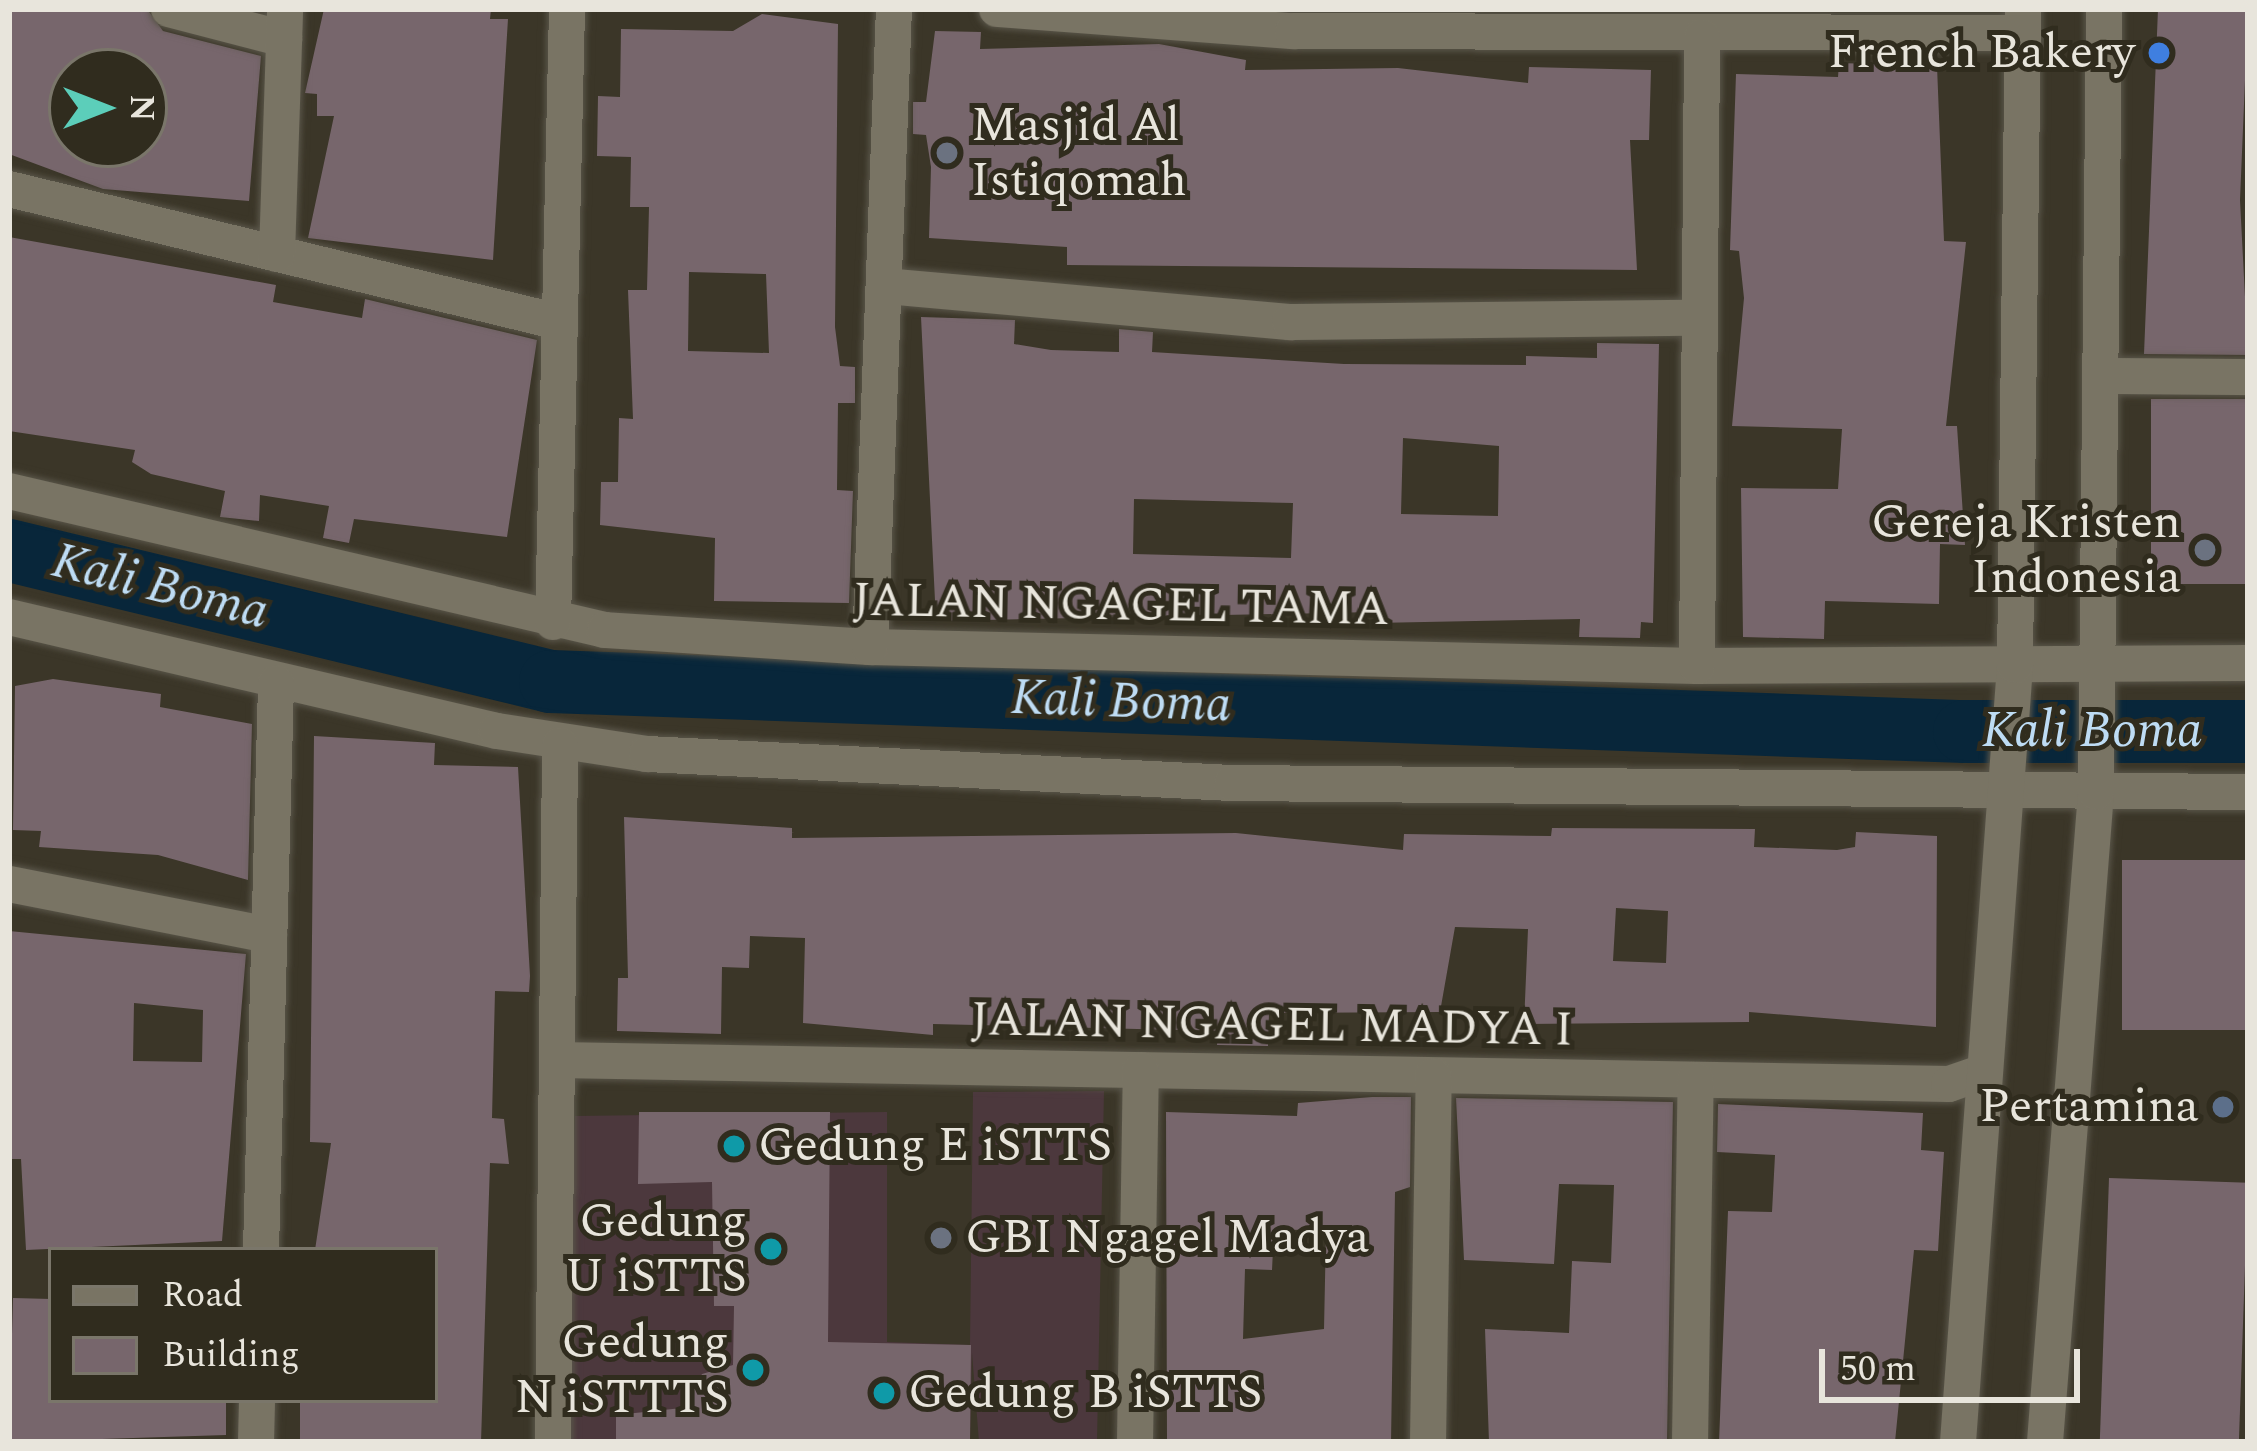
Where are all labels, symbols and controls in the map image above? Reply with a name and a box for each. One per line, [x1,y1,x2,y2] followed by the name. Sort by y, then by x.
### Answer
[1828,24,2135,82] place label: French Bakery
[2146,40,2172,66] marker: French Bakery
[48,48,168,168] north arrow
[116,95,166,121] text: N
[971,96,1187,209] place label: Masjid Al Istiqomah
[934,140,960,166] marker: Masjid Al Istiqomah
[1871,493,2181,606] place label: Gereja Kristen Indonesia
[46,531,274,643] water label: Kali Boma
[2192,537,2218,563] marker: Gereja Kristen Indonesia
[852,572,1390,638] street label: JALAN NGAGEL TAMA
[1010,668,1232,736] water label: Kali Boma
[1982,700,2202,762] water label: Kali Boma
[970,991,1574,1059] street label: JALAN NGAGEL MADYA I
[1979,1078,2199,1136] place label: Pertamina
[2210,1094,2236,1120] marker: Pertamina
[758,1117,1112,1175] place label: Gedung E iSTTS
[721,1133,747,1159] marker: Gedung E iSTTS
[565,1192,747,1305] place label: Gedung U iSTTS
[965,1209,1369,1267] place label: GBI Ngagel Madya
[928,1225,954,1251] marker: GBI Ngagel Madya
[758,1236,784,1262] marker: Gedung U iSTTS
[48,1247,438,1403] legend
[162,1268,243,1323] text: Road
[515,1313,729,1426] place label: Gedung N iSTTTS
[1825,1325,2086,1399] scale bar
[162,1328,300,1383] text: Building
[1840,1342,1916,1397] text: 50 m
[740,1357,766,1383] marker: Gedung N iSTTTS
[908,1364,1263,1422] place label: Gedung B iSTTS
[871,1380,897,1406] marker: Gedung B iSTTS

